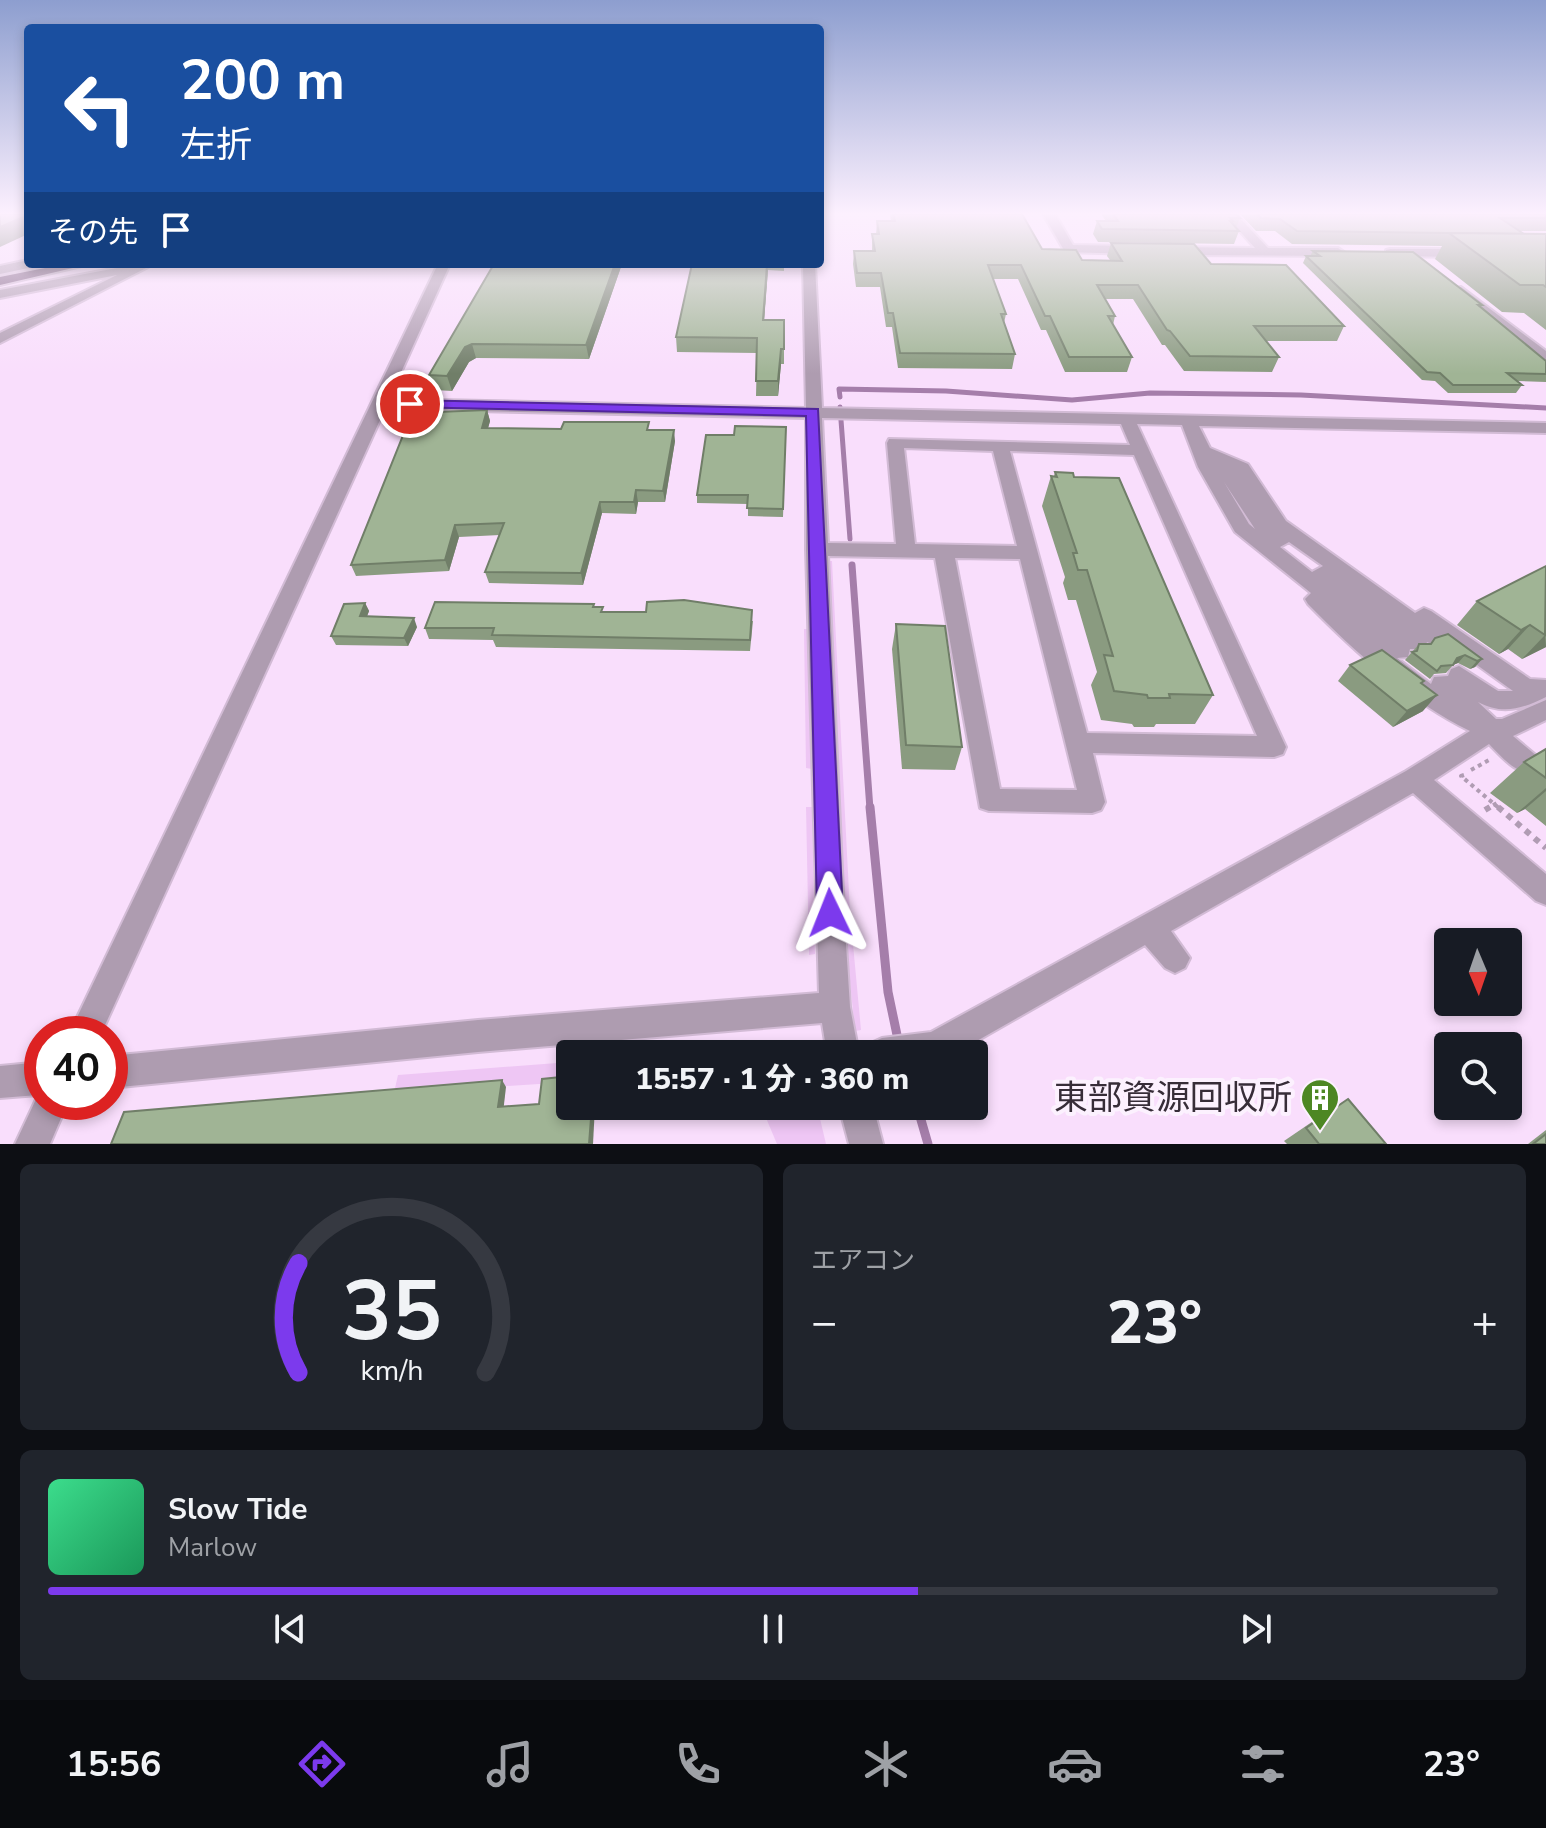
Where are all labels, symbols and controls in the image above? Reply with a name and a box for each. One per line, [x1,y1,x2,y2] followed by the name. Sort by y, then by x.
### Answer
[180,42,345,119] text: 200 m
[48,56,152,160] icon: left
[180,121,252,170] text: 左折
[154,208,198,252] icon: arrive
[48,212,138,253] text: その先
[376,370,444,438] pin
[388,382,432,426] icon: arrive
[788,871,872,955] position arrow
[1434,928,1522,1016] north arrow
[1434,928,1522,1120] map controls
[24,1016,128,1120] speed limit sign: 40
[1434,1032,1522,1120] button: search
[635,1059,909,1100] text: 15:57 · 1 分 · 360 m
[1054,1075,1292,1121] place label: 東部資源回収所
[1299,1077,1341,1132] building icon: 東部資源回収所
[811,1243,915,1278] text: エアコン
[342,1255,441,1368] text: 35
[1107,1282,1202,1364] text: 23°
[811,1293,837,1353] text: −
[1472,1293,1498,1353] text: +
[360,1351,423,1390] text: km/h
[168,1489,308,1530] text: Slow Tide
[168,1530,257,1565] text: Marlow
[268,1607,312,1651] icon: previous
[751,1607,795,1651] icon: pause
[1234,1607,1278,1651] icon: next
[294,1736,350,1792] icon: directions
[482,1736,538,1792] icon: music
[670,1736,726,1792] icon: phone
[858,1736,914,1792] icon: climate
[1047,1736,1103,1792] icon: car
[1235,1736,1291,1792] icon: filters
[66,1740,161,1789] text: 15:56
[1423,1740,1480,1789] text: 23°

